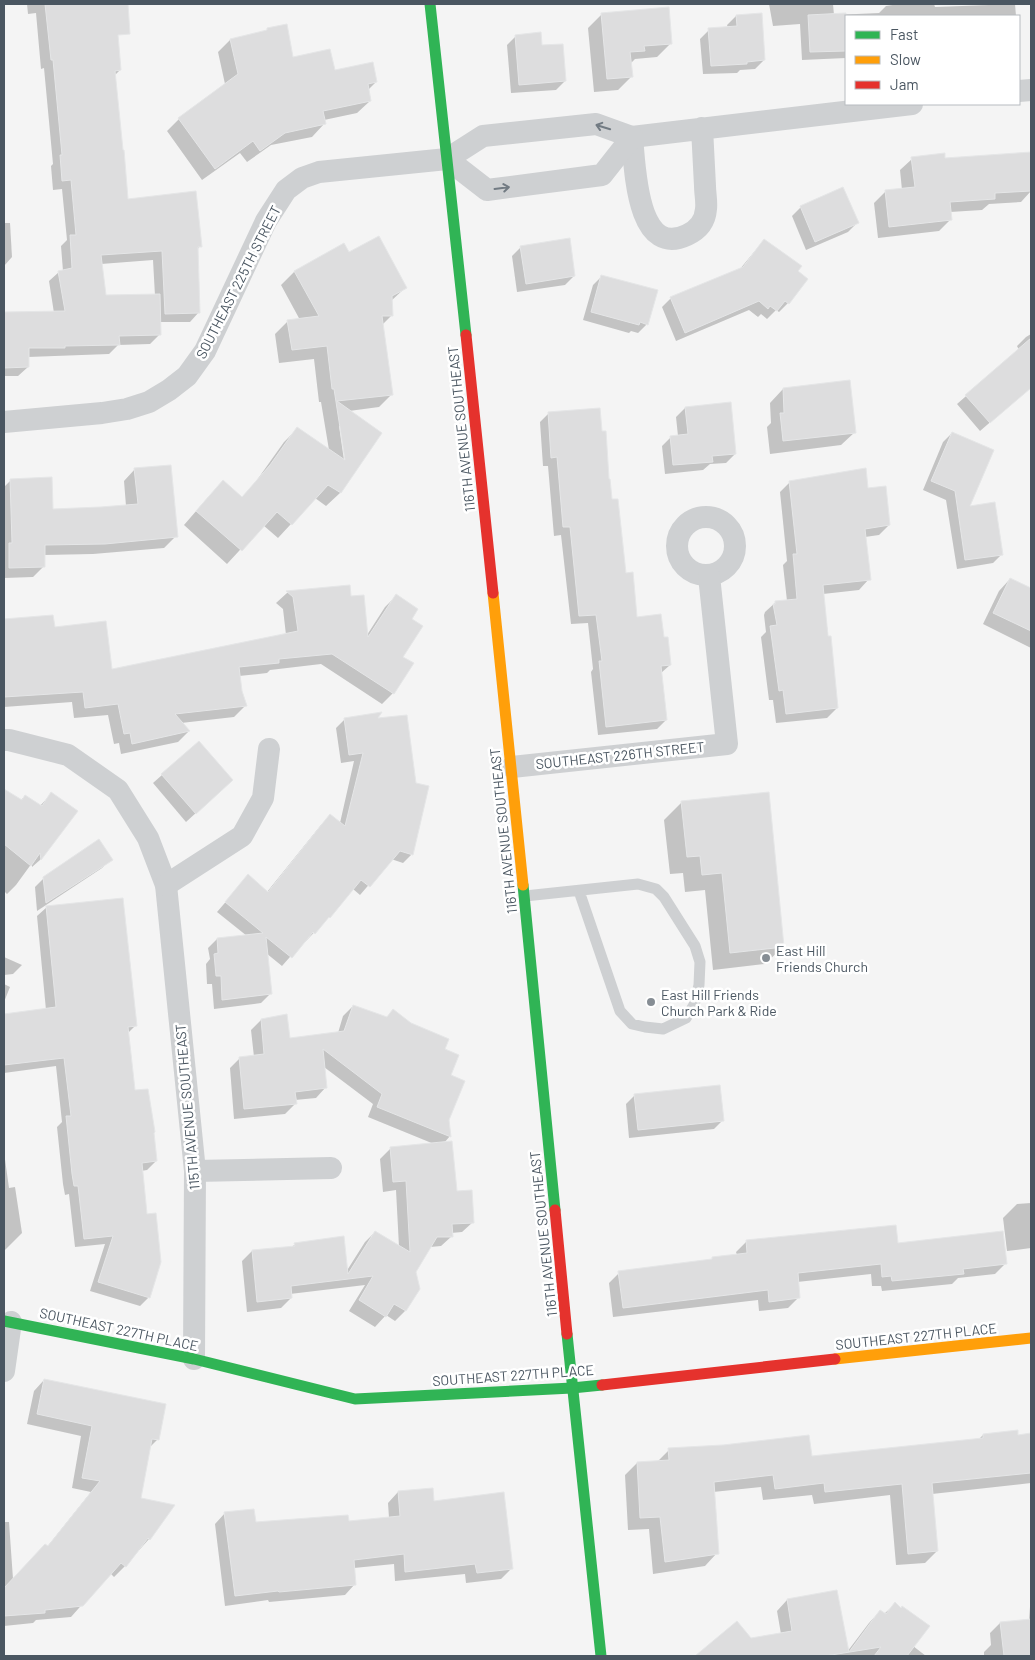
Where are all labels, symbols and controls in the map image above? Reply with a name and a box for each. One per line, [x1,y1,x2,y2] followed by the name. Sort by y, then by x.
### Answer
[845,15,1020,105] legend
[890,25,918,43] text: Fast
[890,50,921,68] text: Slow
[890,75,919,93] text: Jam
[595,122,611,131] one-way arrow
[494,183,510,193] one-way arrow
[192,203,284,361] street label: SOUTHEAST 225TH STREET
[444,345,478,513] street label: 116TH AVENUE SOUTHEAST
[535,738,705,772] street label: SOUTHEAST 226TH STREET
[486,747,520,915] street label: 116TH AVENUE SOUTHEAST
[776,942,868,975] place label: East Hill Friends Church
[760,952,772,964] marker: East Hill Friends Church
[661,986,777,1019] place label: East Hill Friends Church Park & Ride
[645,996,657,1008] marker: East Hill Friends Church Park & Ride
[171,1023,203,1191] street label: 115TH AVENUE SOUTHEAST
[526,1150,560,1318] street label: 116TH AVENUE SOUTHEAST
[38,1304,200,1354] street label: SOUTHEAST 227TH PLACE
[835,1319,997,1353] street label: SOUTHEAST 227TH PLACE
[432,1361,594,1389] street label: SOUTHEAST 227TH PLACE

